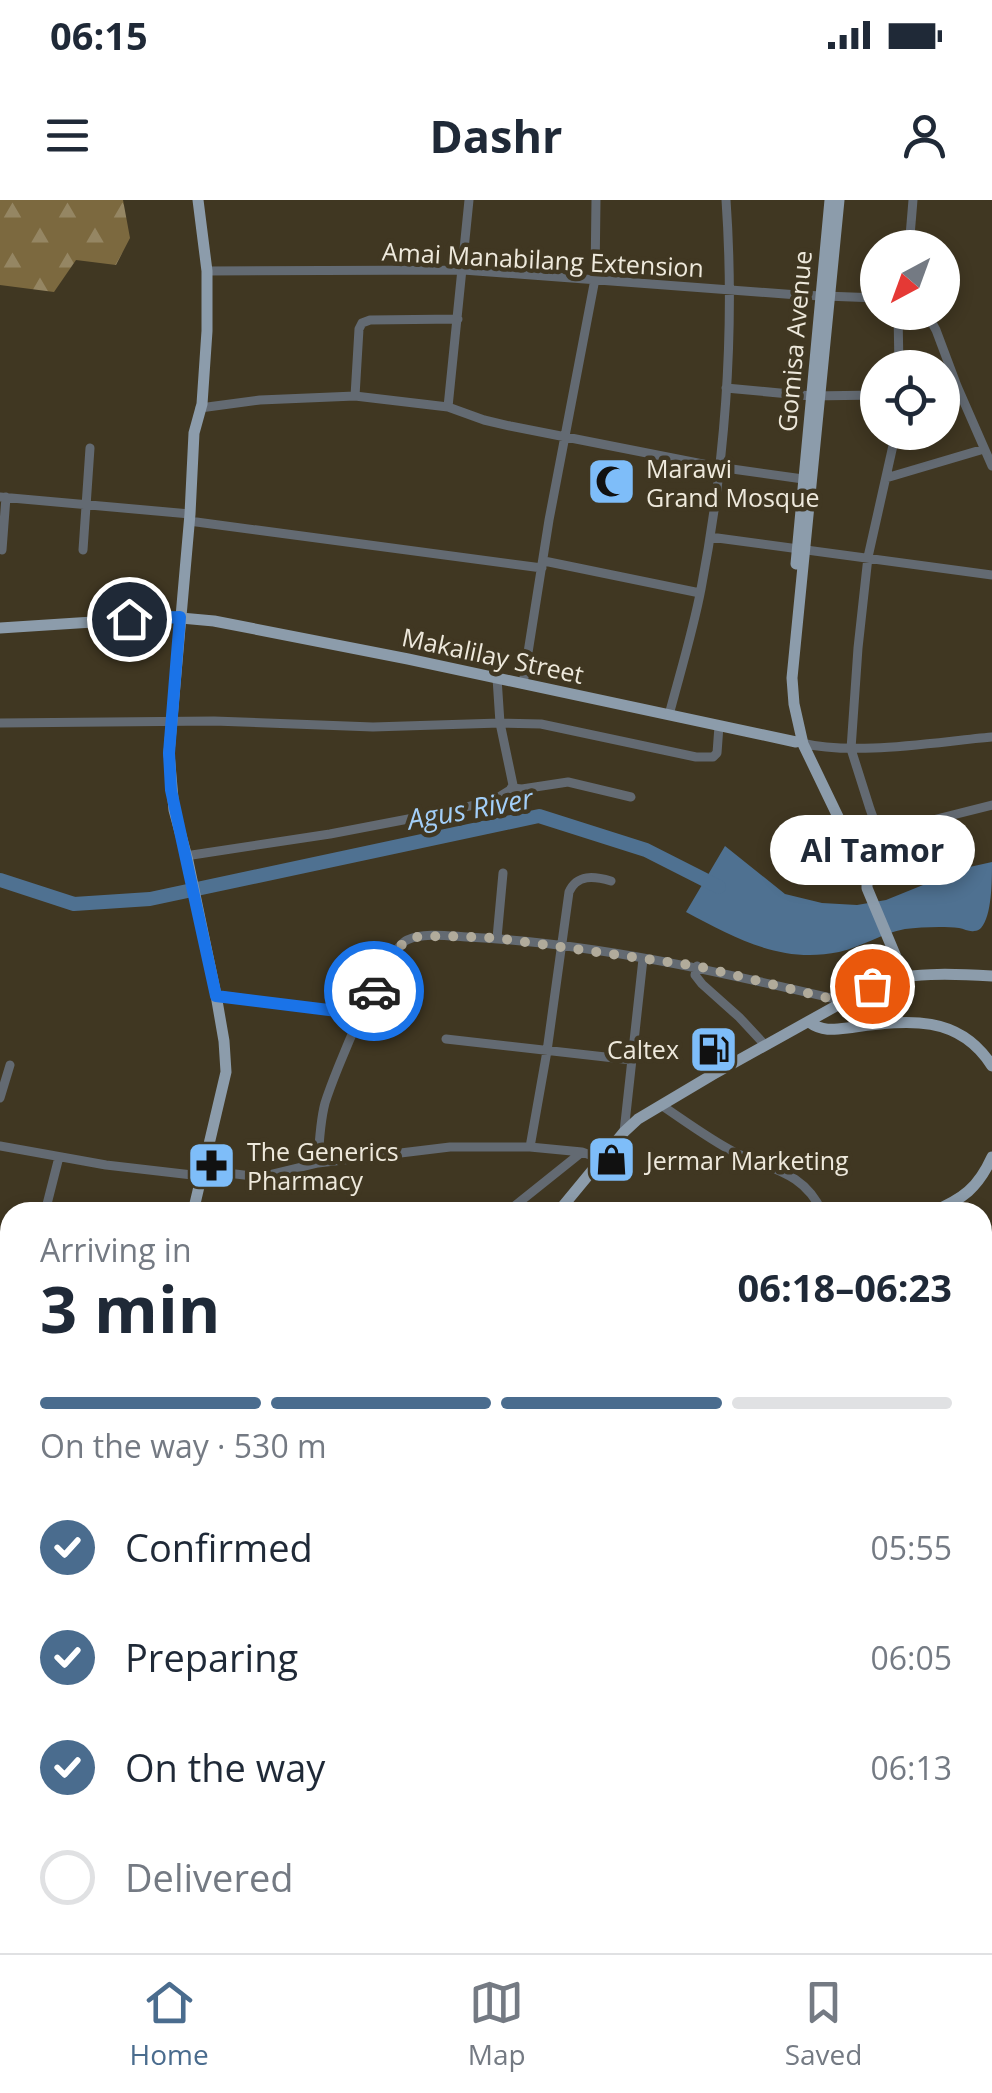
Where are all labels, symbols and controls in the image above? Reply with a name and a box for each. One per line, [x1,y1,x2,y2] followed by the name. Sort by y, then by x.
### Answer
[50,9,148,61] text: 06:15
[430,105,562,166] text: Dashr
[40,108,95,163] icon: menu
[897,108,952,163] icon: person
[860,230,960,330] north arrow
[860,230,960,450] map controls
[381,234,705,284] street label: Amai Manabilang Extension
[769,249,819,433] street label: Gomisa Avenue
[860,350,960,450] button: locate
[646,451,820,514] place label: Marawi Grand Mosque
[585,456,637,508] mosque icon: Marawi Grand Mosque
[87,577,172,662] pin
[102,592,157,647] icon: home
[399,619,587,691] street label: Makalilay Street
[402,778,537,838] water label: Agus River
[770,816,974,886] callout: Al Tamor
[801,828,944,871] text: Al Tamor
[324,941,424,1041] courier
[830,944,915,1029] pin
[845,959,900,1014] icon: bag
[347,964,402,1019] icon: car
[688,1023,740,1075] fuel station icon: Caltex
[607,1032,679,1066] place label: Caltex
[247,1134,399,1197] place label: The Generics Pharmacy
[585,1134,637,1186] shop icon: Jermar Marketing
[186,1139,238,1191] pharmacy icon: The Generics Pharmacy
[644,1143,849,1177] place label: Jermar Marketing
[40,1228,192,1271] text: Arriving in
[738,1261,952,1313] text: 06:18–06:23
[40,1264,220,1352] text: 3 min
[40,1424,327,1467] text: On the way · 530 m
[40,1520,95,1575] icon: check
[125,1521,313,1573] text: Confirmed
[870,1526,952,1569] text: 05:55
[40,1630,95,1685] icon: check
[125,1631,298,1683] text: Preparing
[870,1636,952,1679] text: 06:05
[40,1740,95,1795] icon: check
[125,1741,325,1793] text: On the way
[870,1746,952,1789] text: 06:13
[125,1851,294,1903] text: Delivered
[130,1975,209,2073] tab: Home
[468,1975,526,2073] tab: Map
[785,1975,862,2073] tab: Saved

